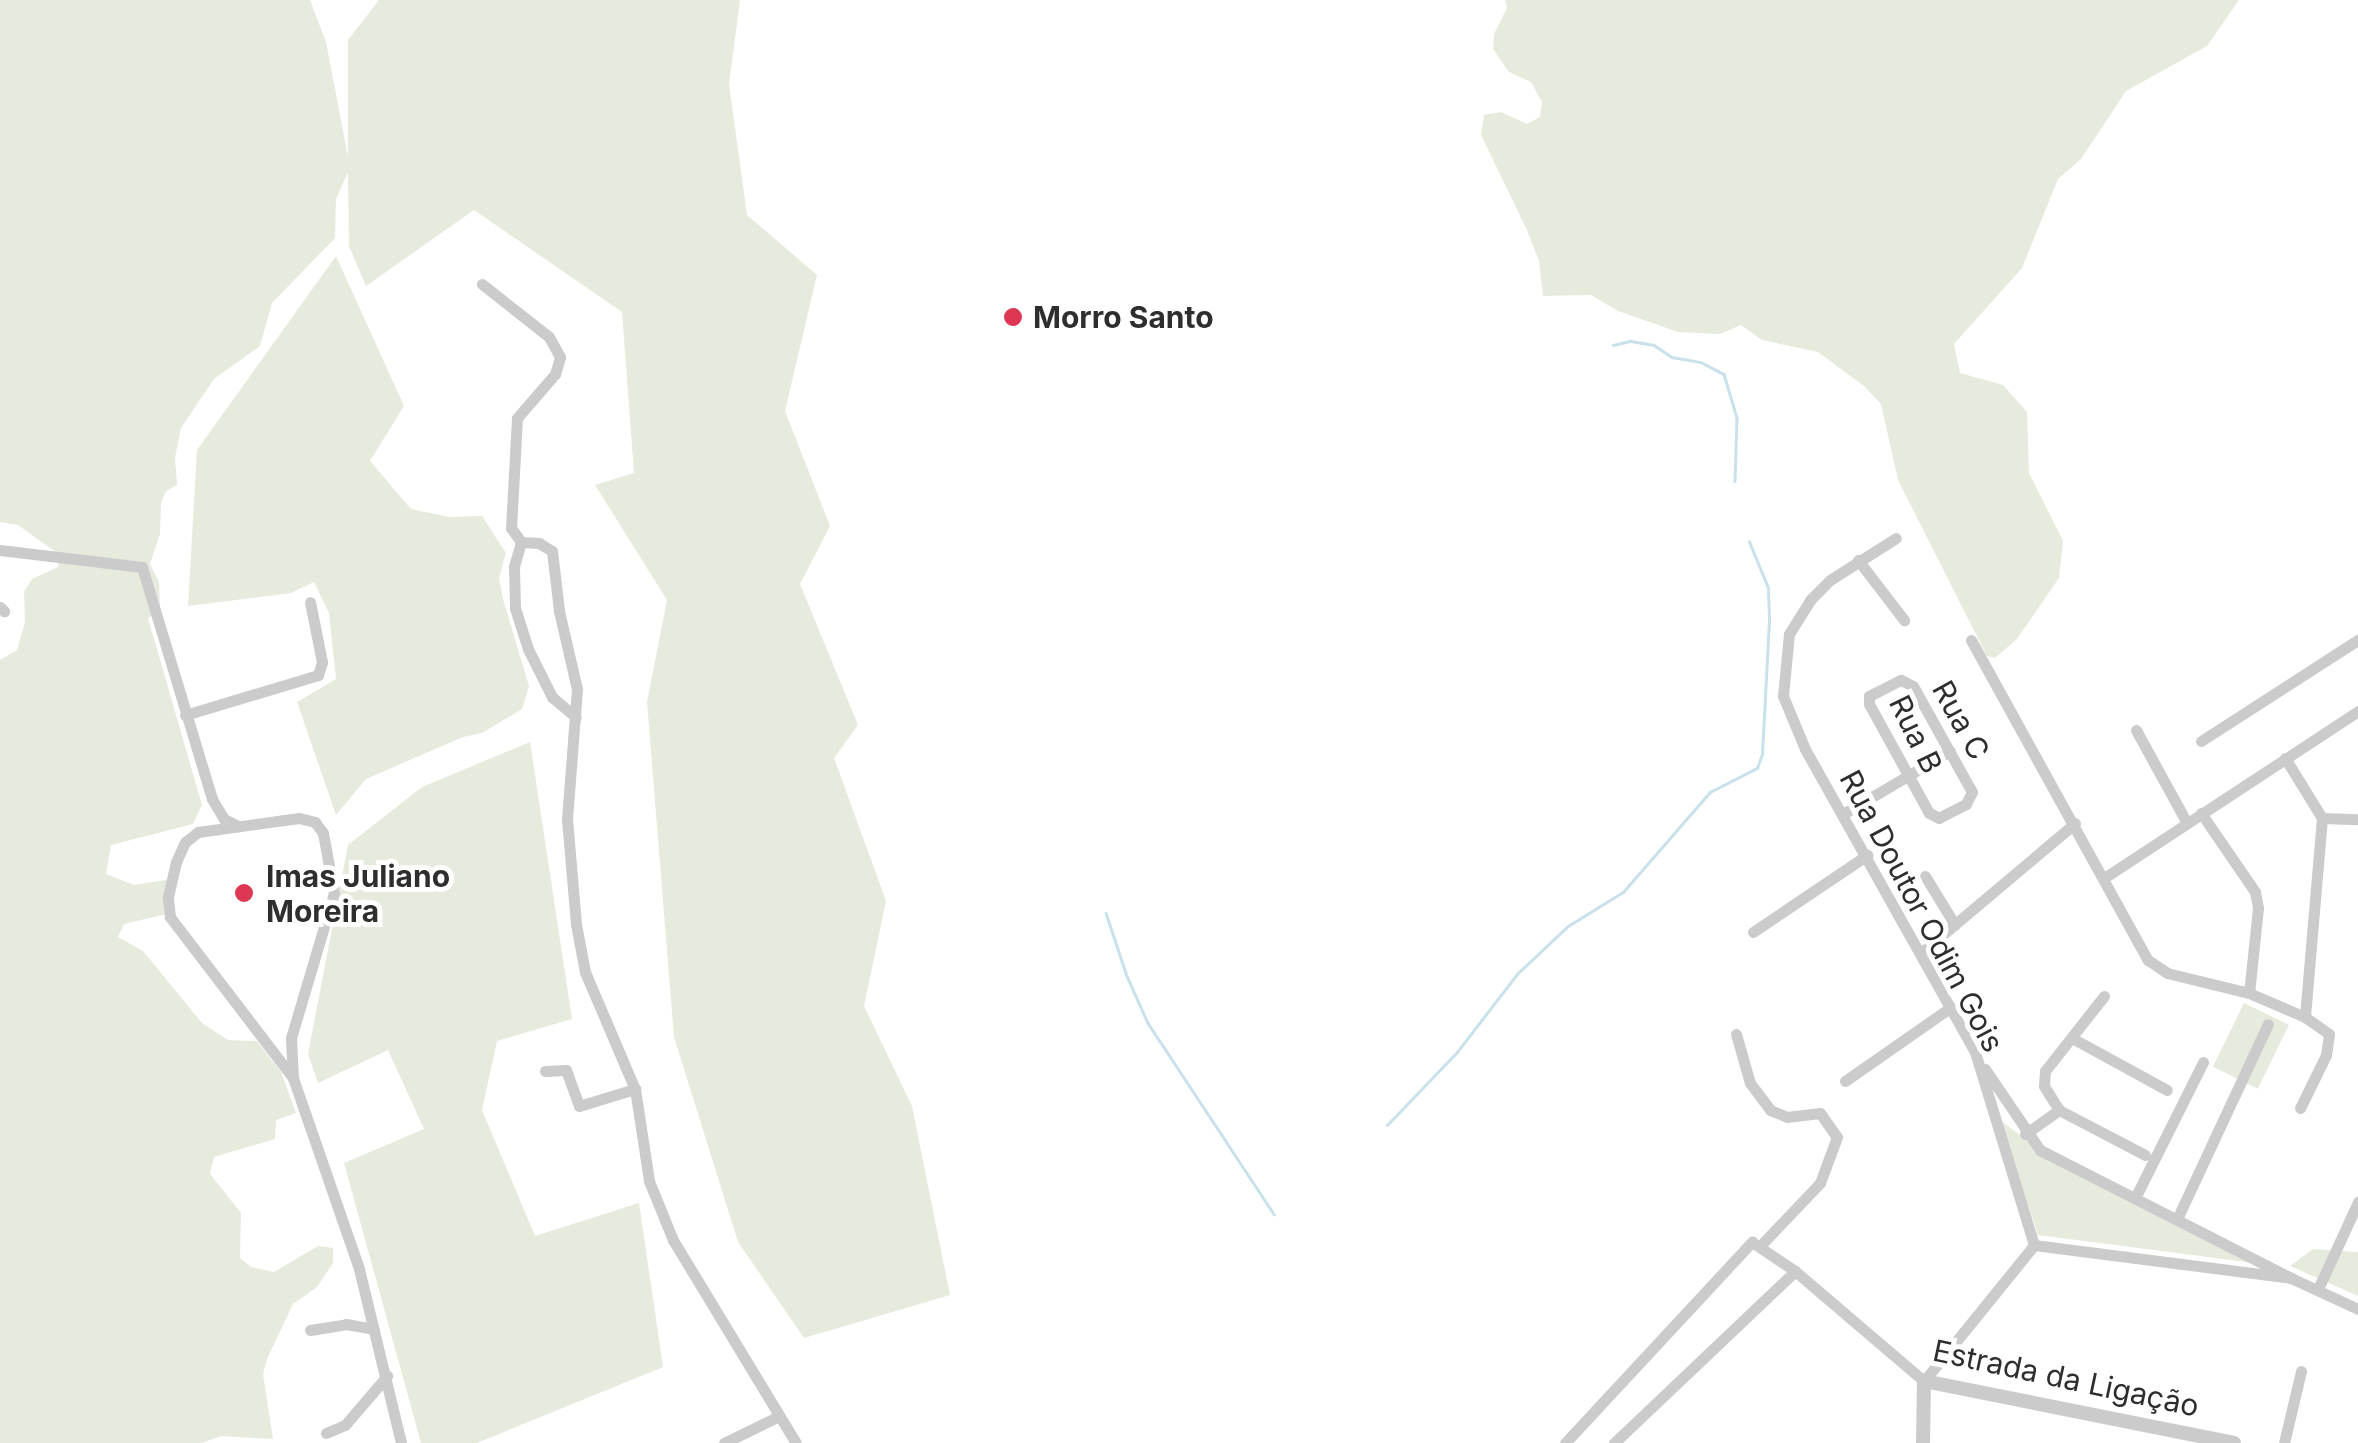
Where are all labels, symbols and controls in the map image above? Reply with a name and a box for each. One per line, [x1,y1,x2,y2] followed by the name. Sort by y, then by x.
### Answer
[1033,299,1214,335] place label: Morro Santo
[1002,306,1024,328] marker: Morro Santo
[1925,674,1997,766] street label: Rua C
[1882,689,1950,779] street label: Rua B
[1832,764,2012,1058] street label: Rua Doutor Odim Gois
[266,858,450,928] place label: Imas Juliano Moreira
[231,880,257,906] marker: Imas Juliano Moreira
[1930,1332,2202,1424] street label: Estrada da Ligação

